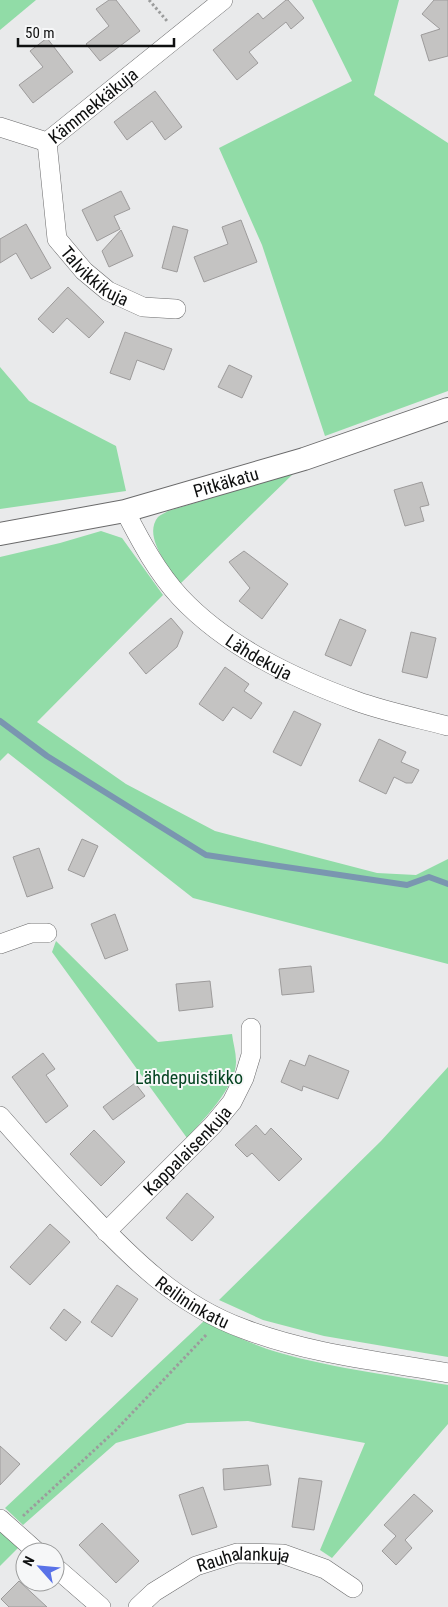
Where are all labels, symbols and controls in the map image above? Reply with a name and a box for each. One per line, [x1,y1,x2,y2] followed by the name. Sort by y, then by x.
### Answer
[18,15,174,47] scale bar
[25,24,55,42] text: 50 m
[44,63,141,147] street label: Kämmekkäkuja
[57,241,132,310] street label: Talvikkikuja
[191,462,261,501] street label: Pitkäkatu
[222,629,296,684] street label: Lähdekuja
[135,1067,243,1088] park label: Lähdepuistikko
[139,1101,235,1199] street label: Kappalaisenkuja
[152,1271,233,1332] street label: Reilininkatu
[15,1542,65,1592] north arrow
[194,1542,293,1576] street label: Rauhalankuja
[19,1554,37,1569] text: N

